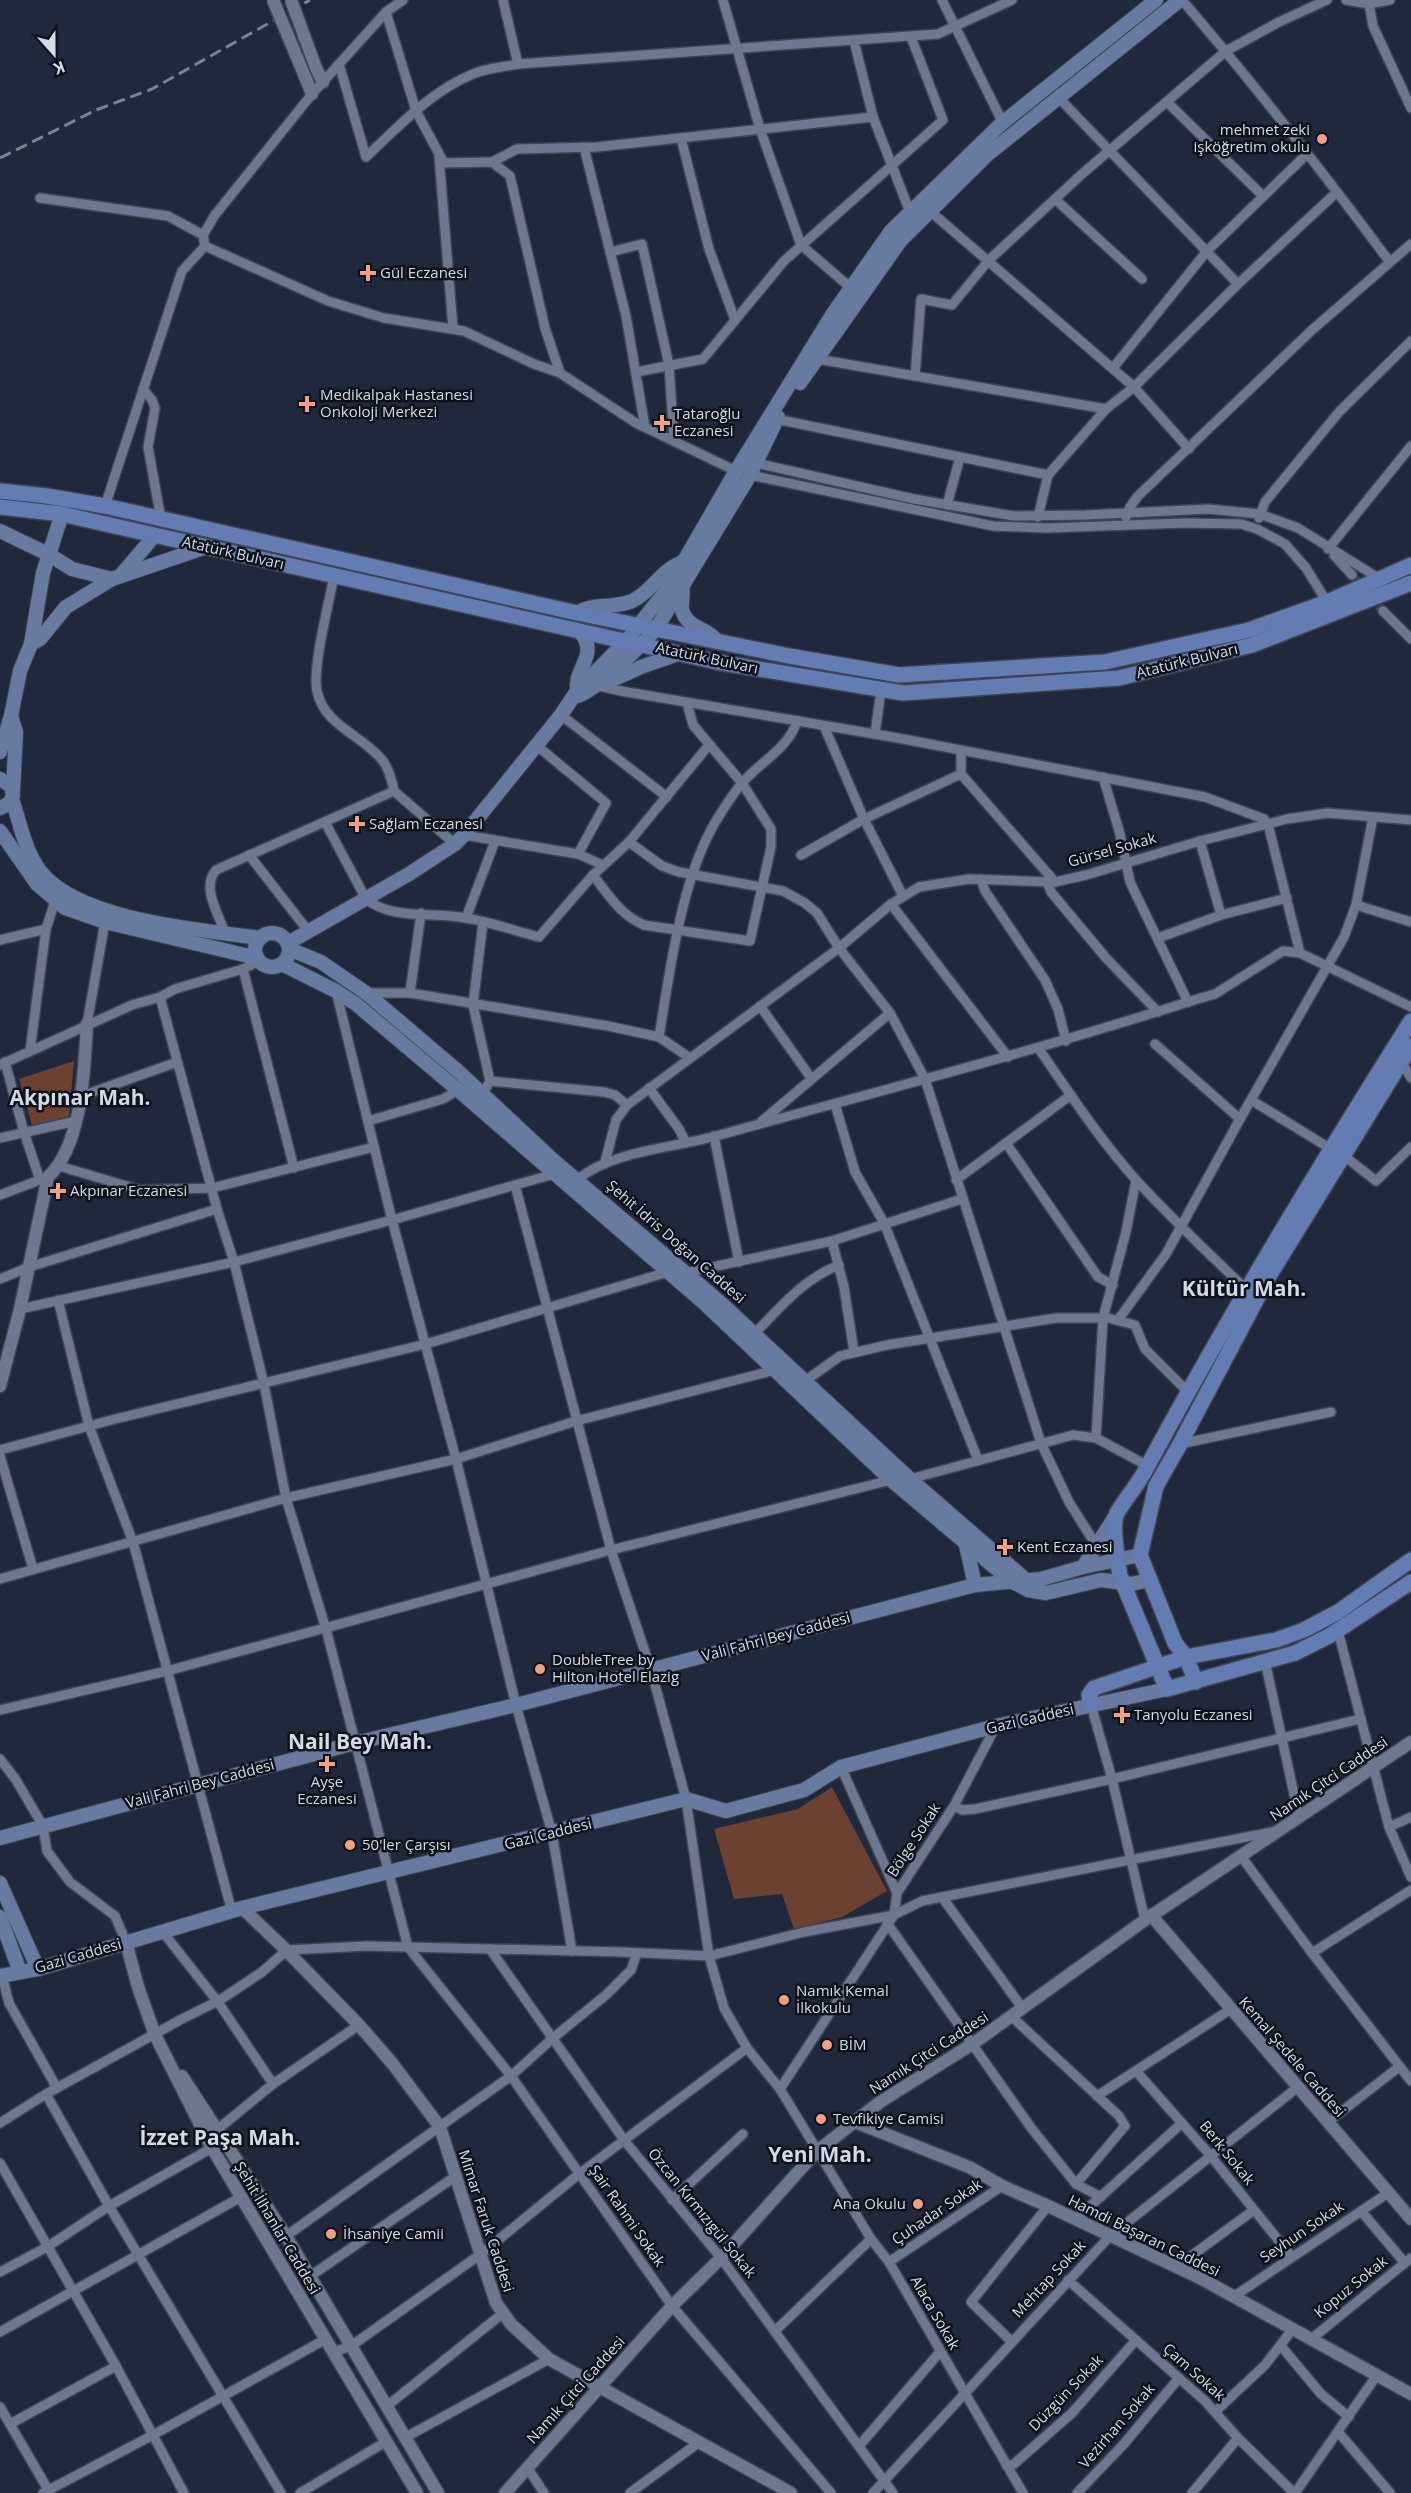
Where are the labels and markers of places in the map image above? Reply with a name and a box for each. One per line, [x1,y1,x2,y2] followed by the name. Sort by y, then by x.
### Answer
[1193,119,1310,156] place label: mehmet zeki işköğretim okulu
[1315,132,1329,146] marker: mehmet zeki işköğretim okulu
[380,262,467,282] place label: Gül Eczanesi
[361,266,375,280] marker: Gül Eczanesi
[320,384,473,421] place label: Medikalpak Hastanesi Onkoloji Merkezi
[298,395,316,413] marker: Medikalpak Hastanesi Onkoloji Merkezi
[674,403,741,440] place label: Tataroğlu Eczanesi
[655,416,669,430] marker: Tataroğlu Eczanesi
[369,813,483,833] place label: Sağlam Eczanesi
[350,817,364,831] marker: Sağlam Eczanesi
[70,1180,187,1200] place label: Akpınar Eczanesi
[51,1184,65,1198] marker: Akpınar Eczanesi
[1017,1536,1113,1556] place label: Kent Eczanesi
[998,1540,1012,1554] marker: Kent Eczanesi
[552,1649,679,1686] place label: DoubleTree by Hilton Hotel Elazig
[533,1662,547,1676] marker: DoubleTree by Hilton Hotel Elazig
[1134,1704,1253,1724] place label: Tanyolu Eczanesi
[1115,1708,1129,1722] marker: Tanyolu Eczanesi
[320,1757,334,1771] marker: Ayşe Eczanesi
[297,1771,357,1808] place label: Ayşe Eczanesi
[362,1834,450,1854] place label: 50'ler Çarşısı
[343,1838,357,1852] marker: 50'ler Çarşısı
[796,1980,889,2017] place label: Namık Kemal İlkokulu
[777,1993,791,2007] marker: Namık Kemal İlkokulu
[839,2034,866,2054] place label: BİM
[820,2038,834,2052] marker: BİM
[833,2108,944,2128] place label: Tevfikiye Camisi
[814,2112,828,2126] marker: Tevfikiye Camisi
[833,2193,906,2213] place label: Ana Okulu
[911,2197,925,2211] marker: Ana Okulu
[343,2223,444,2243] place label: İhsaniye Camii
[324,2227,338,2241] marker: İhsaniye Camii

